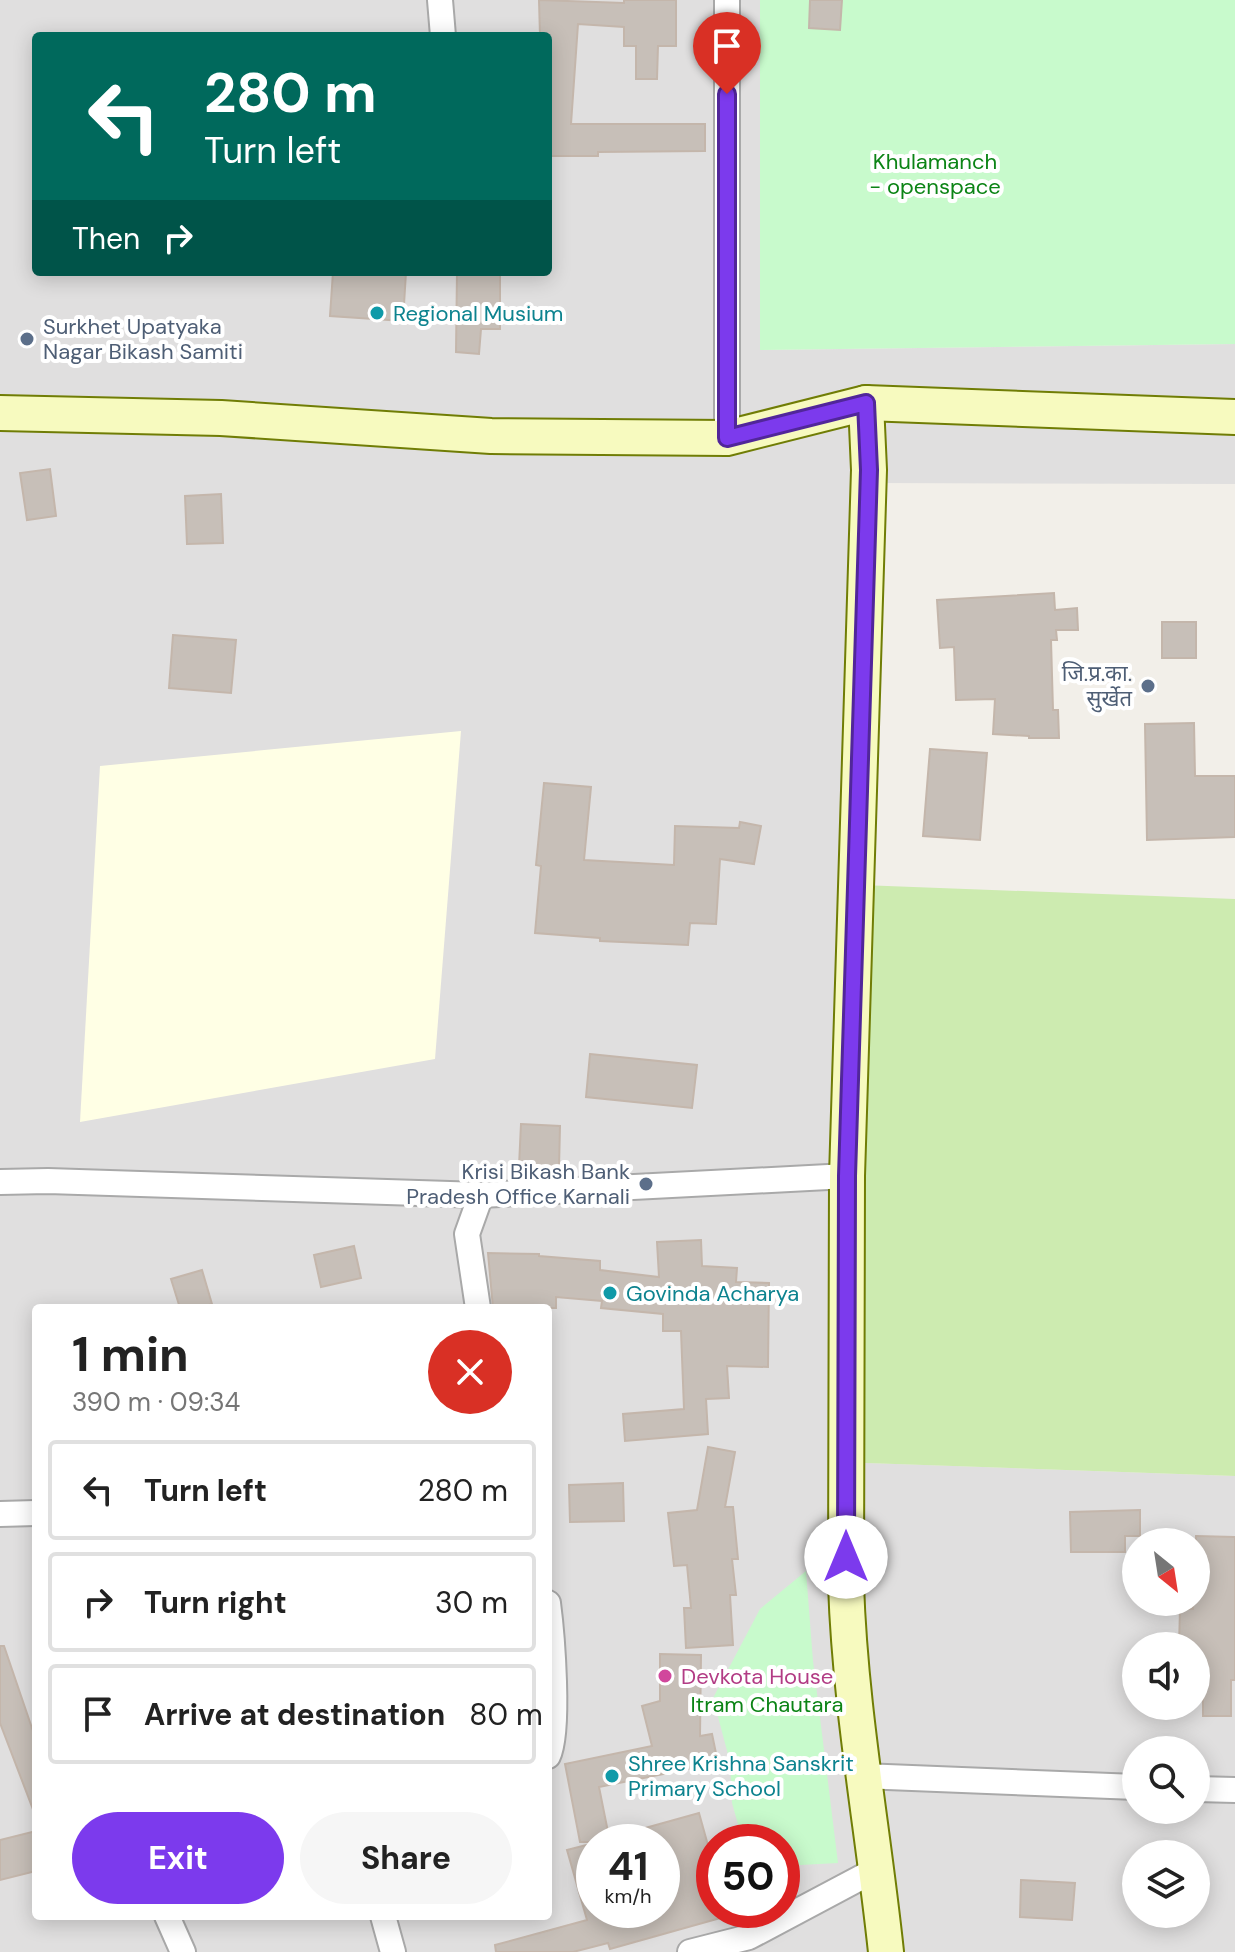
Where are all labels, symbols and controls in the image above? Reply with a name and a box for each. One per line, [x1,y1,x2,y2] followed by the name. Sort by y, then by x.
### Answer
[693,12,761,94] pin
[705,24,749,68] icon: arrive
[204,56,377,129] text: 280 m
[72,64,176,168] icon: left
[204,127,341,174] text: Turn left
[869,147,1001,201] park label: Khulamanch - openspace
[156,216,200,260] icon: right
[72,219,140,258] text: Then
[393,299,563,328] place label: Regional Musium
[368,304,386,322] marker: Regional Musium
[43,312,243,366] place label: Surkhet Upatyaka Nagar Bikash Samiti
[18,330,36,348] marker: Surkhet Upatyaka Nagar Bikash Samiti
[1062,659,1132,713] place label: जि.प्र.का. सुर्खेत
[1139,677,1157,695] marker: जि.प्र.का. सुर्खेत
[406,1157,630,1211] place label: Krisi Bikash Bank Pradesh Office Karnali
[637,1175,655,1193] marker: Krisi Bikash Bank Pradesh Office Karnali
[626,1279,799,1308] place label: Govinda Acharya
[601,1284,619,1302] marker: Govinda Acharya
[72,1323,189,1386] text: 1 min
[428,1330,512,1414] button: close
[72,1385,240,1419] text: 390 m · 09:34
[76,1468,120,1512] icon: left
[144,1471,267,1510] text: Turn left
[418,1471,508,1510] text: 280 m
[804,1515,888,1599] position arrow
[1122,1528,1210,1616] north arrow
[1122,1528,1210,1928] map controls
[76,1580,120,1624] icon: right
[144,1583,287,1622] text: Turn right
[435,1583,508,1622] text: 30 m
[1122,1632,1210,1720] button: sound
[681,1662,833,1691] place label: Devkota House
[656,1667,674,1685] marker: Devkota House
[690,1690,844,1719] park label: Itram Chautara
[76,1692,120,1736] icon: arrive
[144,1695,445,1734] text: Arrive at destination
[469,1695,543,1734] text: 80 m
[1122,1736,1210,1824] button: search
[628,1749,854,1803] place label: Shree Krishna Sanskrit Primary School
[603,1767,621,1785] marker: Shree Krishna Sanskrit Primary School
[72,1812,284,1904] button: Exit
[300,1812,512,1904] button: Share
[696,1824,800,1928] speed limit sign: 50
[608,1840,648,1892] text: 41
[1122,1840,1210,1928] button: layers
[604,1883,652,1909] text: km/h

